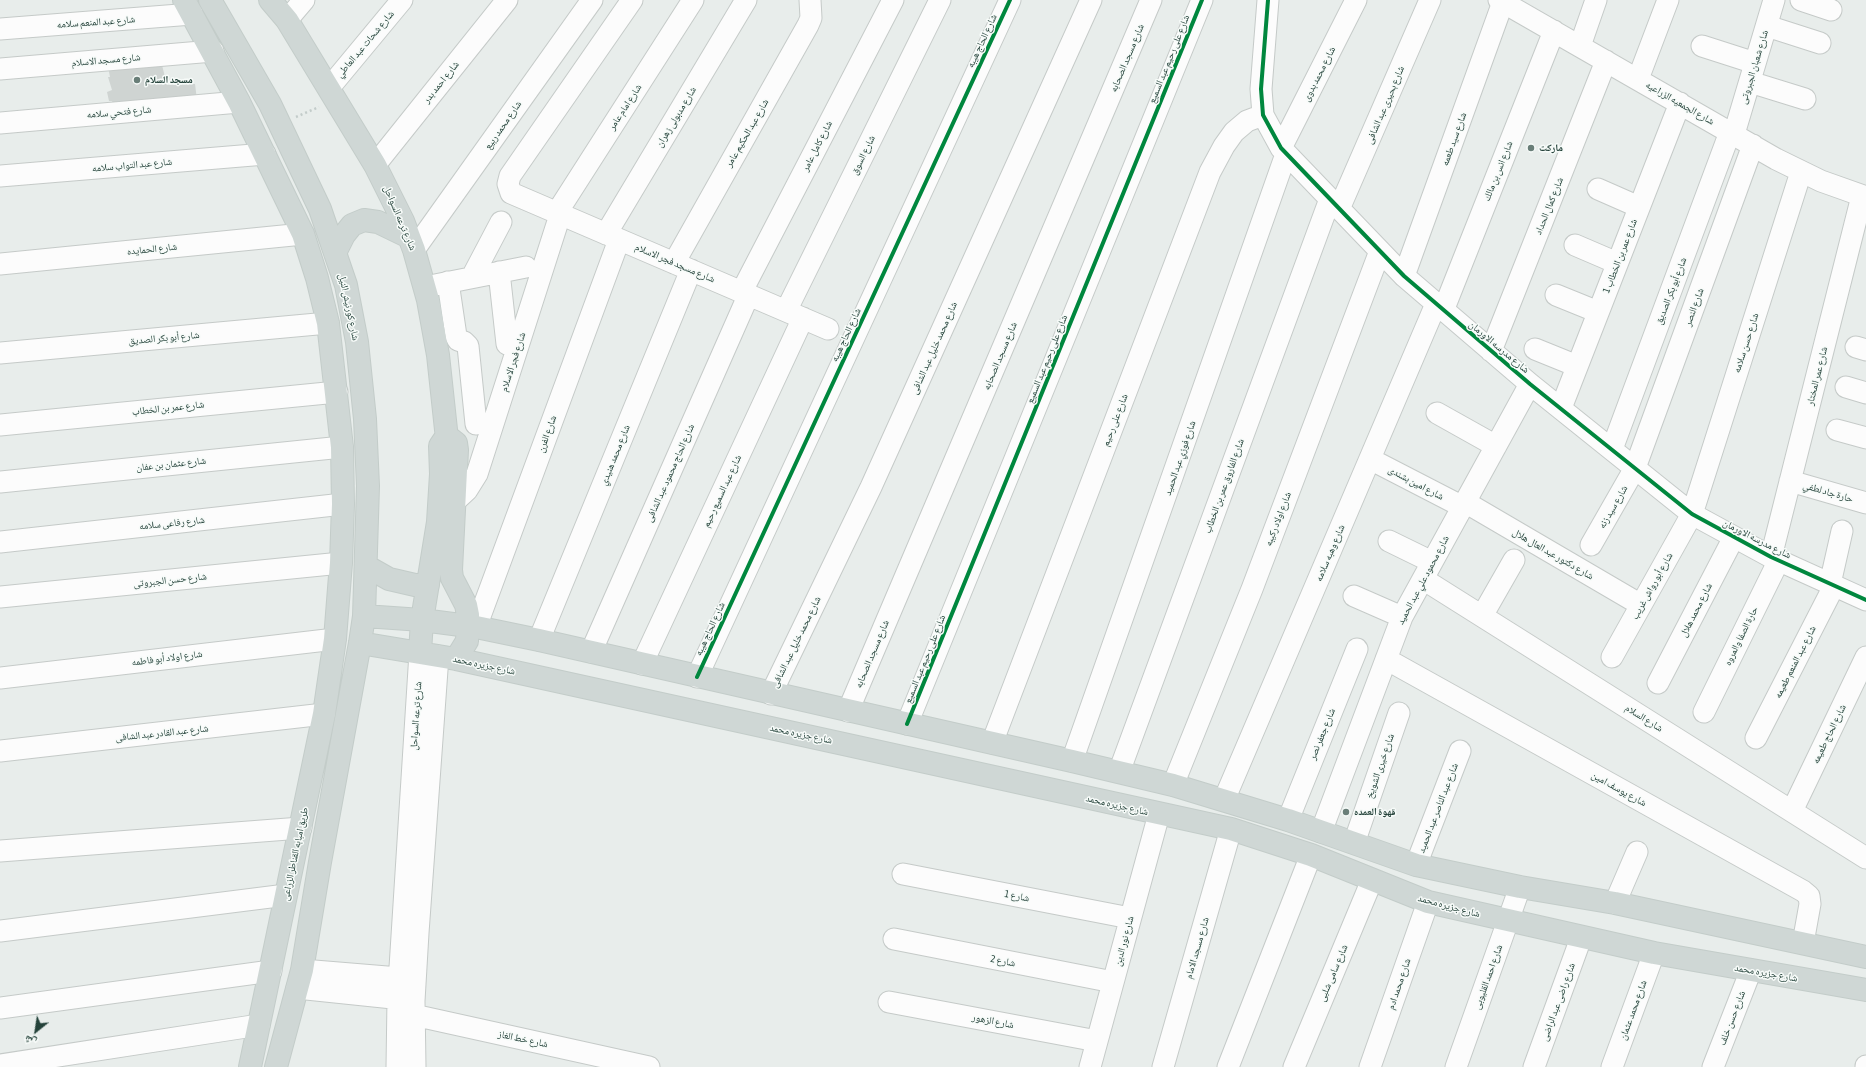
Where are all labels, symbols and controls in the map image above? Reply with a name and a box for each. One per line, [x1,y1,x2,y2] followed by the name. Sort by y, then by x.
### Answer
[333,8,397,80] street label: شارع شحات عبد العاطي
[964,12,1000,70] street label: شارع الحاج هيبه
[56,13,136,31] street label: شارع عبد المنعم سلامه
[1146,13,1192,105] street label: شارع على رحيم عبد السميع
[1107,22,1147,94] street label: شارع مسجد الصحابه
[1737,28,1771,106] street label: شارع شعبان الجبروتى
[1300,44,1338,104] street label: شارع محمد بدوى
[71,51,141,69] street label: شارع مسجد الاسلام
[420,59,462,105] street label: شارع احمد بدر
[1363,64,1407,146] street label: شارع بحيرى عبد الشافى
[145,74,193,86] place label: مسجد السلام
[132,75,142,85] marker: مسجد السلام
[1644,78,1716,128] street label: شارع الجمعيه الزراعيه
[606,82,644,132] street label: شارع امام عامر
[653,84,699,150] street label: شارع مدبولى زهران
[723,97,771,169] street label: شارع عبد الحكيم عامر
[482,98,524,152] street label: شارع محمد ربيع
[86,103,152,121] street label: شارع فتحي سلامه
[1439,111,1469,167] street label: شارع سيد طعمه
[799,119,835,173] street label: شارع كامل عامر
[848,133,878,177] street label: شارع السوق
[1481,139,1515,203] street label: شارع انس بن مالك
[1539,142,1563,154] place label: ماركت
[1526,143,1536,153] marker: ماركت
[91,156,173,174] street label: شارع عبد التواب سلامه
[1532,176,1566,236] street label: شارع كمال الحداد
[381,184,419,252] street label: شارع ترعه السواحل
[1600,217,1640,295] street label: شارع عمر بن الخطاب 1
[126,240,178,258] street label: شارع الحمايده
[633,241,717,285] street label: شارع مسجد فجر الاسلام
[1653,256,1689,326] street label: شارع أبو بكر الصديق
[336,273,362,341] street label: شارع كورنيش النيل
[1682,286,1706,328] street label: شارع النصر
[908,300,960,396] street label: شارع محمد خليل عبد الشافى
[828,306,864,364] street label: شارع الحاج هيبه
[1731,311,1761,375] street label: شارع حسن سلامه
[1024,313,1070,405] street label: شارع على رحيم عبد السميع
[1466,318,1532,376] street label: شارع مدرسه الاورمان
[980,320,1020,392] street label: شارع مسجد الصحابه
[128,329,200,347] street label: شارع أبو بكر الصديق
[498,331,528,393] street label: شارع فجر الاسلام
[1804,345,1830,407] street label: شارع عمر المختار
[1100,392,1130,448] street label: شارع على رحيم
[131,398,205,418] street label: شارع عمر بن الخطاب
[535,414,559,454] street label: شارع الفرن
[1162,419,1198,497] street label: شارع فوزي عبد الحميد
[643,422,697,524] street label: شارع الحاج محمود عبد الشافى
[597,423,633,487] street label: شارع محمد هنيدي
[1201,437,1247,535] street label: شارع الفاروق عمر بن الخطاب
[700,453,744,529] street label: شارع عبد السميع رحيم
[135,454,207,474] street label: شارع عثمان بن عفان
[1386,463,1446,503] street label: شارع امين بشندى
[1801,479,1855,505] street label: حارة جاد لطفي
[1596,483,1630,531] street label: شارع سيد زنه
[1262,490,1294,548] street label: شارع اولاد ركيبه
[139,514,205,532] street label: شارع رفاعى سلامه
[1721,517,1793,561] street label: شارع مدرسه الاورمان
[1313,523,1347,583] street label: شارع وهبه سلامه
[1510,526,1596,582] street label: شارع دكتور عبد العال هلال
[1394,533,1452,627] street label: شارع محمود علي عبد الحميد
[1629,550,1675,622] street label: شارع أبو رواش غريب
[133,570,207,590] street label: شارع حسن الجبروتى
[1677,581,1715,639] street label: شارع محمد هلال
[769,594,823,690] street label: شارع محمد خليل عبد الشافى
[692,600,728,658] street label: شارع الحاج هيبه
[1722,604,1760,668] street label: حارة الصفا والمروه
[902,613,948,705] street label: شارع على رحيم عبد السميع
[852,618,892,690] street label: شارع مسجد الصحابه
[1772,624,1818,700] street label: شارع عبد المنعم طعيمه
[131,648,203,668] street label: شارع اولاد أبو فاطمه
[452,652,516,678] street label: شارع جزيره محمد
[408,681,424,751] street label: شارع ترعه السواحل
[1623,702,1665,734] street label: شارع السلام
[1809,702,1849,766] street label: شارع الحاج طعيمه
[1306,706,1338,762] street label: شارع جعفر نصر
[769,721,833,747] street label: شارع جزيره محمد
[115,722,209,744] street label: شارع عبد القادر عبد الشافى
[1363,732,1397,800] street label: شارع خيرى الشويخ
[1415,761,1461,855] street label: شارع عبد الناصر عبد الحميد
[1589,769,1649,809] street label: شارع يوسف امين
[1085,792,1149,818] street label: شارع جزيره محمد
[279,806,311,902] street label: طريق امبابه القناطر الزراعى
[1354,806,1395,818] place label: قهوة العمده
[1341,807,1351,817] marker: قهوة العمده
[1004,888,1030,904] street label: شارع 1
[1417,892,1481,920] street label: شارع جزيره محمد
[1112,915,1136,967] street label: شارع نور الدين
[1182,916,1212,980] street label: شارع مسجد الامام
[1316,943,1350,1003] street label: شارع سامى شلبى
[1471,943,1505,1011] street label: شارع احمد القليوبى
[990,953,1016,969] street label: شارع 2
[1385,957,1413,1011] street label: شارع محمد ادم
[1538,961,1578,1043] street label: شارع راضى عبد الراضى
[1734,962,1798,984] street label: شارع جزيره محمد
[1617,978,1649,1042] street label: شارع محمد عثمان
[1716,989,1748,1047] street label: شارع حسن خلف
[16,1011,56,1051] north arrow
[971,1011,1015,1031] street label: شارع الزهور
[497,1028,549,1050] street label: شارع خط الغاز
[22,1033,38,1050] text: ش

